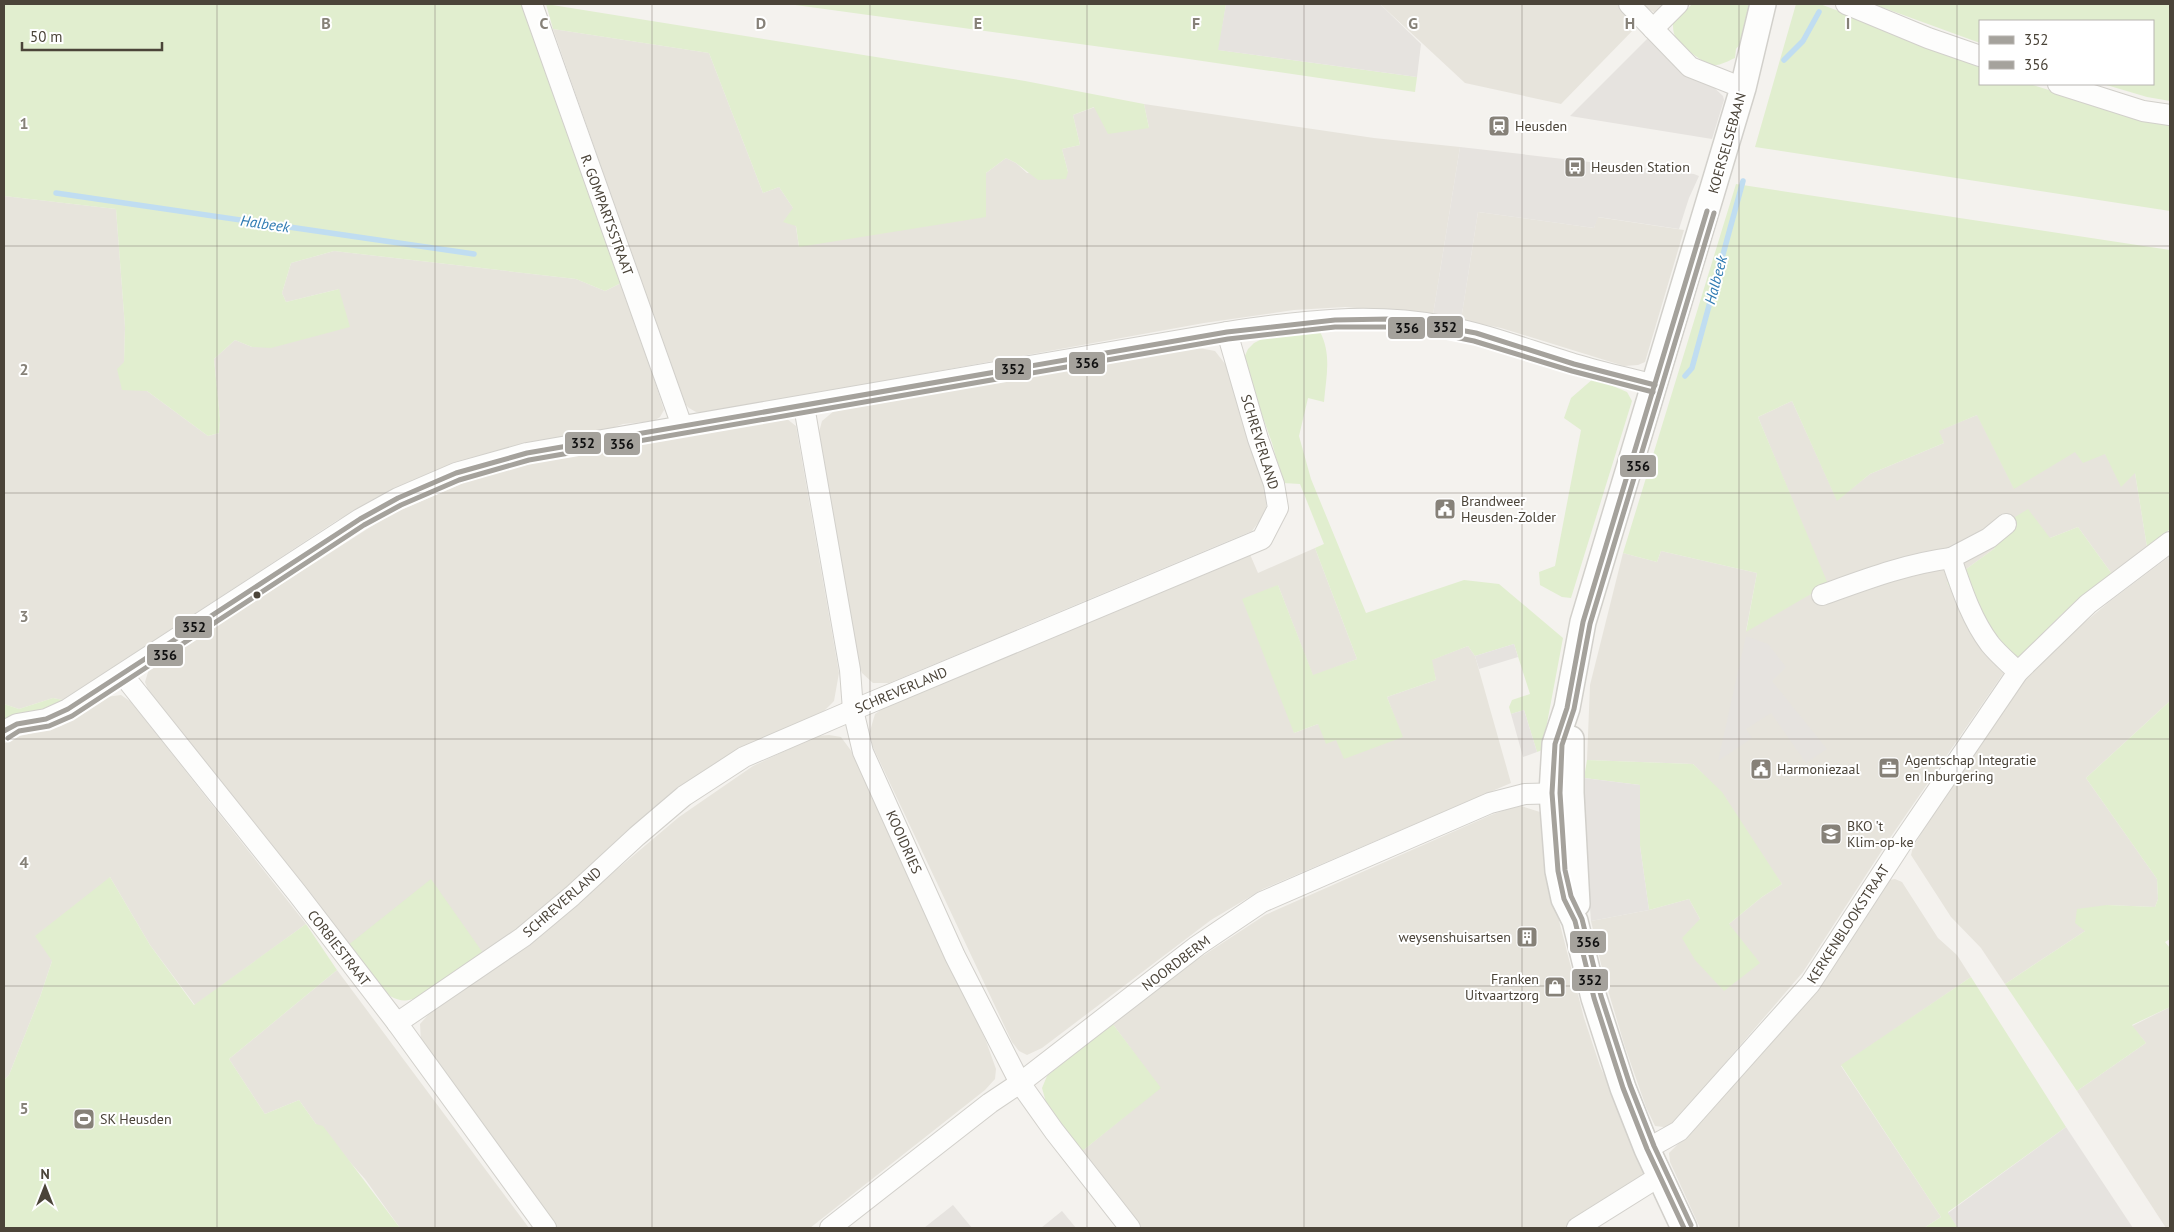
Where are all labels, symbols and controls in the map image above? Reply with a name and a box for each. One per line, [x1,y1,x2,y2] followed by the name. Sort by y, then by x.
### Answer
[321,13,331,33] text: B
[540,13,549,33] text: C
[756,13,766,33] text: D
[974,13,982,33] text: E
[1192,13,1200,33] text: F
[1408,13,1418,33] text: G
[1625,13,1635,33] text: H
[1846,13,1850,33] text: I
[22,20,162,52] scale bar
[1979,20,2154,85] legend
[30,27,63,46] text: 50 m
[2024,30,2049,49] text: 352
[2024,55,2049,74] text: 356
[1704,90,1750,196] street label: KOERSELSEBAAN
[19,113,29,133] text: 1
[1487,114,1511,138] station icon: Heusden
[1515,117,1567,135] place label: Heusden
[577,152,637,278] street label: R. GOMPARTSSTRAAT
[1563,155,1587,179] bus stop icon: Heusden Station
[1591,158,1690,176] place label: Heusden Station
[239,211,292,237] water label: Halbeek
[1700,252,1731,306] water label: Halbeek
[1426,315,1464,339] line badge: 352
[1387,316,1426,340] line badge: 356
[1433,318,1457,336] text: 352
[1395,319,1419,337] text: 356
[1068,351,1106,375] line badge: 356
[1075,354,1099,372] text: 356
[994,357,1032,381] line badge: 352
[19,359,29,379] text: 2
[1001,360,1025,378] text: 352
[1237,392,1283,492] street label: SCHREVERLAND
[564,431,602,455] line badge: 352
[603,432,641,456] line badge: 356
[571,434,595,452] text: 352
[610,435,634,453] text: 356
[1619,454,1657,478] line badge: 356
[1626,457,1650,475] text: 356
[1461,492,1556,526] place label: Brandweer Heusden-Zolder
[1433,497,1457,521] public building icon: Brandweer Heusden-Zolder
[252,590,262,600] unlabelled marker
[19,606,29,626] text: 3
[174,615,213,639] line badge: 352
[182,618,206,636] text: 352
[146,643,184,667] line badge: 356
[153,646,177,664] text: 356
[852,662,950,718] street label: SCHREVERLAND
[1905,751,2036,785] place label: Agentschap Integratie en Inburgering
[1877,756,1901,780] office icon: Agentschap Integratie en Inburgering
[1749,757,1773,781] public building icon: Harmoniezaal
[1777,760,1860,778] place label: Harmoniezaal
[882,807,926,877] street label: KOOIDRIES
[1847,817,1914,851] place label: BKO 't Klim-op-ke
[1819,822,1843,846] school or university icon: BKO 't Klim-op-ke
[19,852,29,872] text: 4
[1803,861,1893,987] street label: KERKENBLOOKSTRAAT
[519,863,605,941] street label: SCHREVERLAND
[304,906,374,990] street label: CORBIESTRAAT
[1515,925,1539,949] building icon: weysenshuisartsen
[1399,928,1511,946] place label: weysenshuisartsen
[1569,930,1607,954] line badge: 356
[1138,931,1214,995] street label: NOORDBERM
[1576,933,1600,951] text: 356
[1571,968,1609,992] line badge: 352
[1465,970,1539,1004] place label: Franken Uitvaartzorg
[1578,971,1602,989] text: 352
[1543,975,1567,999] shop icon: Franken Uitvaartzorg
[19,1098,29,1118] text: 5
[72,1107,96,1131] sports icon: SK Heusden
[100,1110,172,1128] place label: SK Heusden
[20,1162,70,1212] north arrow
[40,1165,50,1183] text: N

